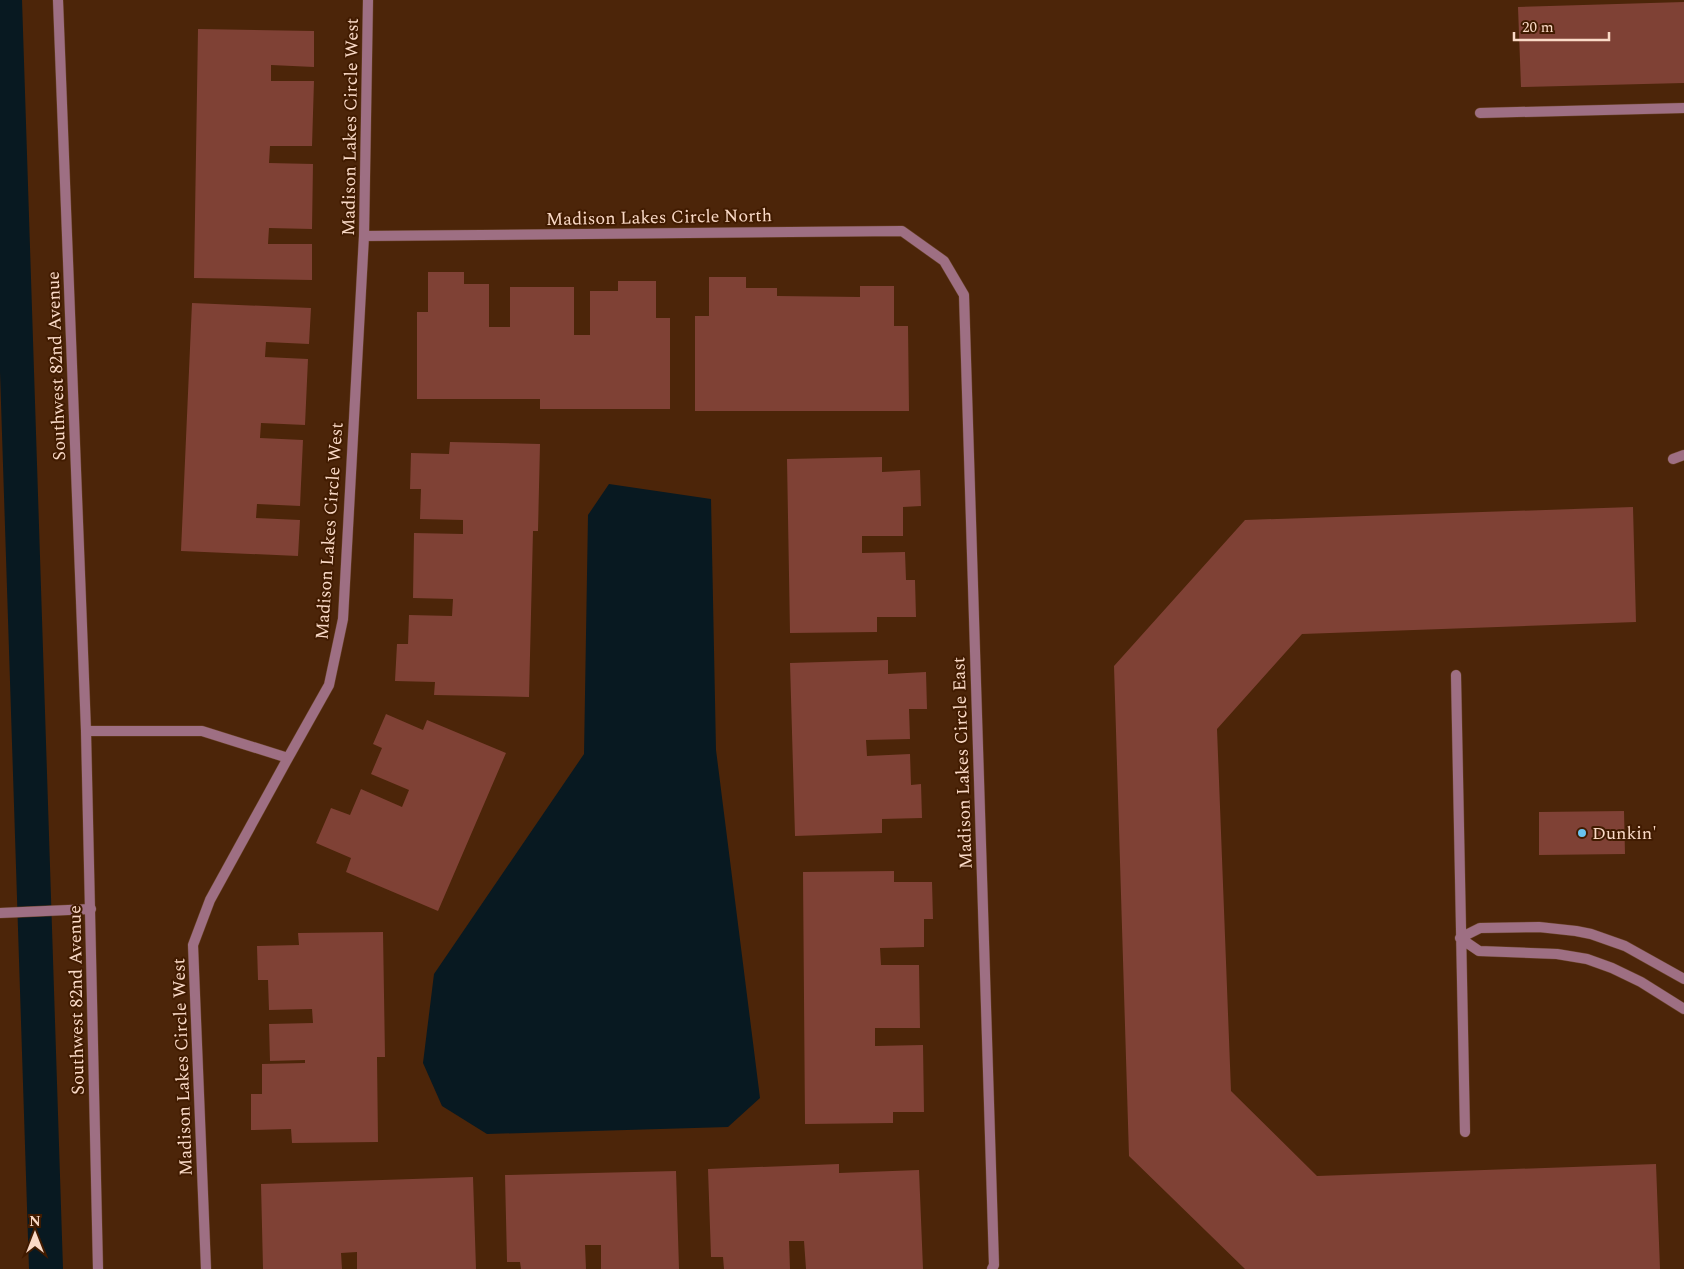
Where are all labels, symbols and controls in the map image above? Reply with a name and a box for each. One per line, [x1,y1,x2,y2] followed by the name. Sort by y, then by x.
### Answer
[1514,10,1609,42] scale bar
[1522,16,1554,39] text: 20 m
[335,18,366,236] street label: Madison Lakes Circle West
[546,202,772,233] street label: Madison Lakes Circle North
[40,271,73,461] street label: Southwest 82nd Avenue
[308,421,351,641] street label: Madison Lakes Circle West
[945,656,980,870] street label: Madison Lakes Circle East
[1592,820,1657,847] place label: Dunkin'
[1576,827,1588,839] marker: Dunkin'
[61,905,92,1095] street label: Southwest 82nd Avenue
[165,958,200,1176] street label: Madison Lakes Circle West
[10,1209,60,1259] north arrow
[29,1211,41,1232] text: N

